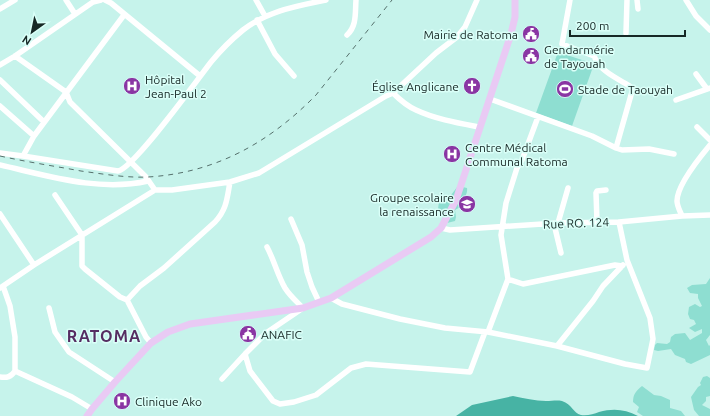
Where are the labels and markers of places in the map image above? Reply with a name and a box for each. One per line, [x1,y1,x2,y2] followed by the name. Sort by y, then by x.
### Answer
[521,24,541,44] public building icon: Mairie de Ratoma
[423,28,518,41] place label: Mairie de Ratoma
[544,43,614,70] place label: Gendarmérie de Tayouah
[521,46,541,66] public building icon: Gendarmérie de Tayouah
[145,73,207,100] place label: Hôpital Jean-Paul 2
[122,76,142,96] hospital icon: Hôpital Jean-Paul 2
[462,76,482,96] church icon: Église Anglicane
[555,79,575,99] sports icon: Stade de Taouyah
[372,80,459,93] place label: Église Anglicane
[578,83,673,96] place label: Stade de Taouyah
[465,141,568,168] place label: Centre Médical Communal Ratoma
[442,144,462,164] hospital icon: Centre Médical Communal Ratoma
[370,191,454,218] place label: Groupe scolaire la renaissance
[457,194,477,214] school or university icon: Groupe scolaire la renaissance
[238,324,258,344] public building icon: ANAFIC
[261,328,303,341] place label: ANAFIC
[112,391,132,411] hospital icon: Clinique Ako
[135,395,202,408] place label: Clinique Ako

